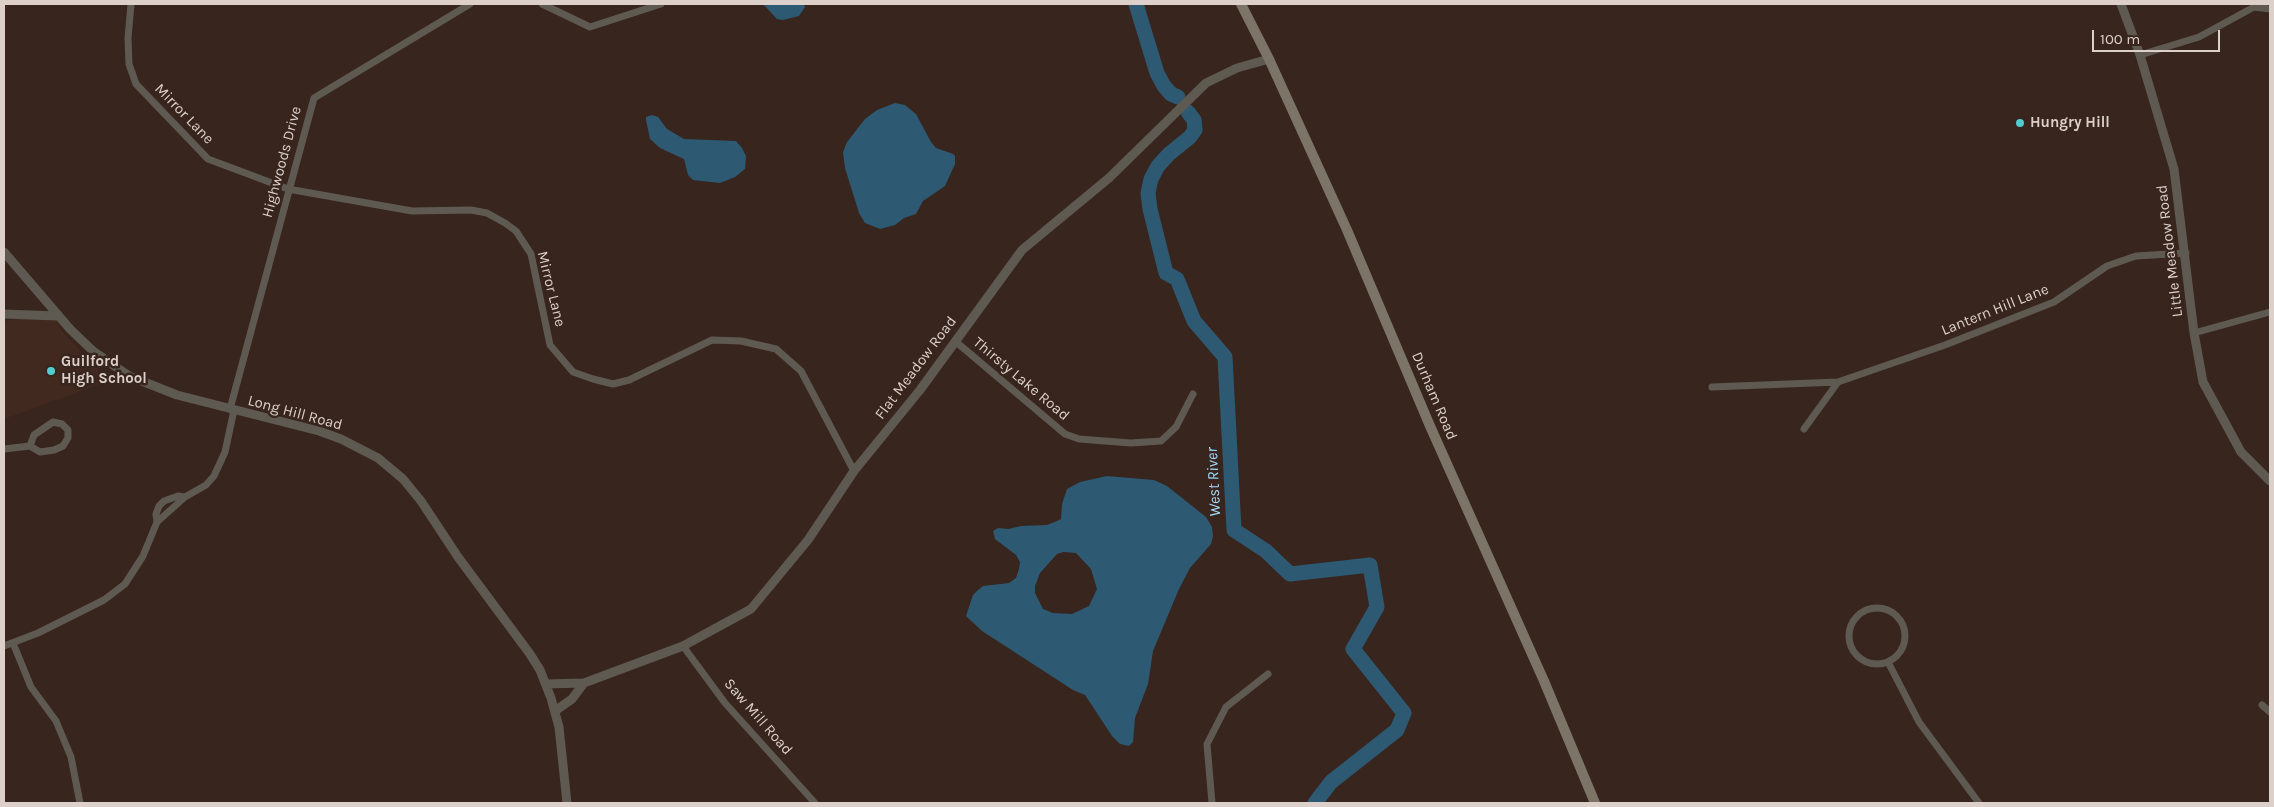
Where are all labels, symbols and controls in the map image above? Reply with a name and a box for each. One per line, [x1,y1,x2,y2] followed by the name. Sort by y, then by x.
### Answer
[2094,20,2222,52] scale bar
[2100,30,2140,48] text: 100 m
[151,80,217,148] street label: Mirror Lane
[258,104,306,220] street label: Highwoods Drive
[2030,114,2110,132] place label: Hungry Hill
[2014,117,2026,129] marker: Hungry Hill
[2153,184,2187,318] street label: Little Meadow Road
[533,249,569,329] street label: Mirror Lane
[1939,280,2051,340] street label: Lantern Hill Lane
[871,313,961,423] street label: Flat Meadow Road
[969,334,1073,424] street label: Thirsty Lake Road
[1407,349,1461,443] street label: Durham Road
[61,353,147,388] place label: Guilford High School
[45,365,57,377] marker: Guilford High School
[246,392,344,434] street label: Long Hill Road
[1203,447,1225,517] water label: West River
[720,675,796,759] street label: Saw Mill Road

